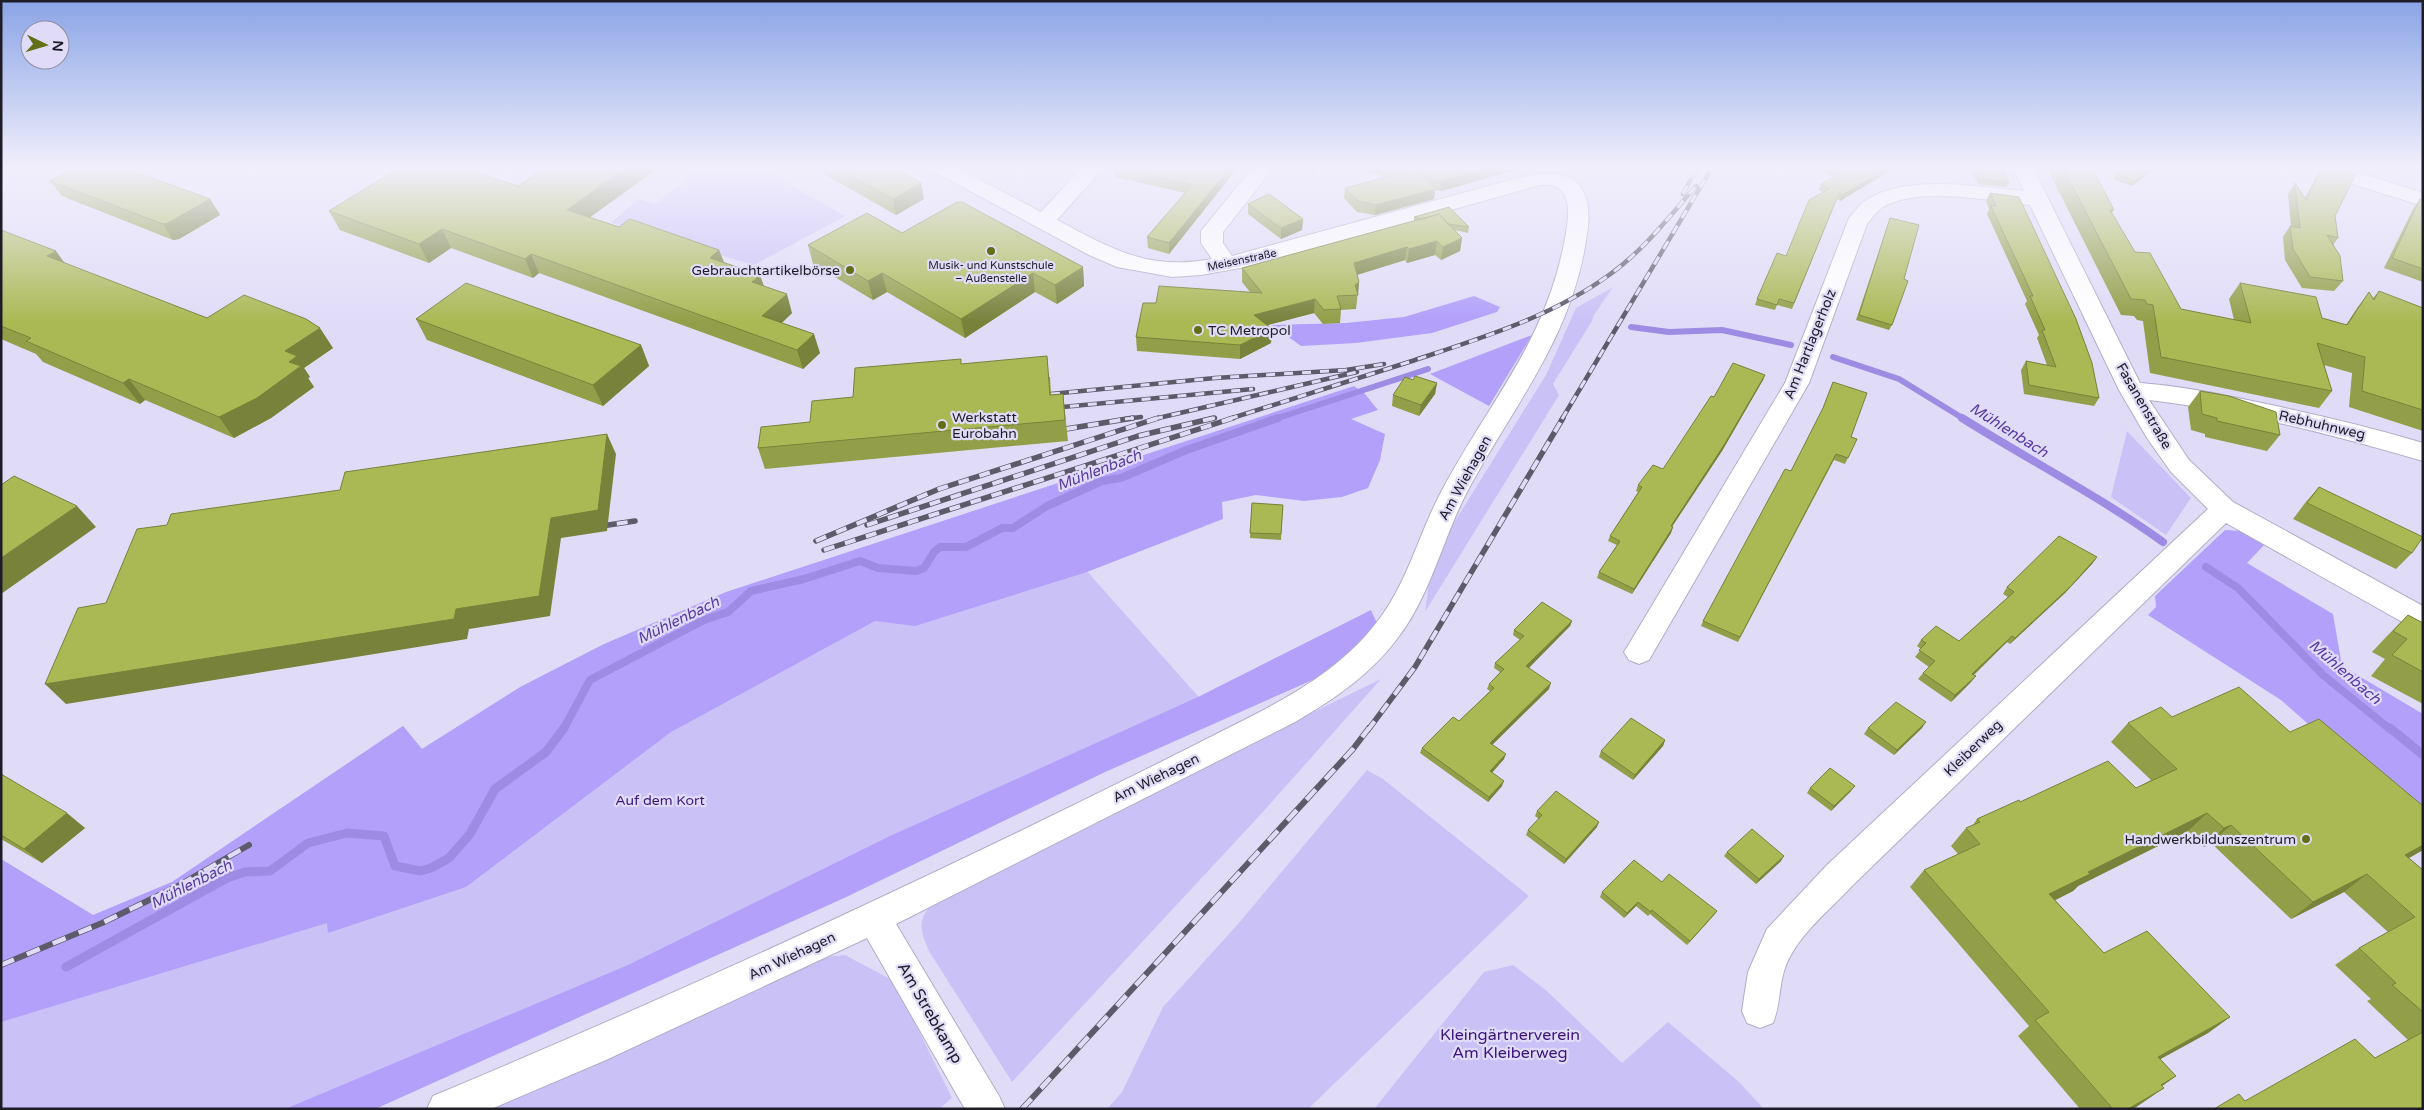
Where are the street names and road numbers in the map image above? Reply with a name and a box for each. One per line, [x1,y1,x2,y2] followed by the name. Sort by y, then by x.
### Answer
[1206,246,1278,274] street label: Meisenstraße
[1780,287,1840,401] street label: Am Hartlagerholz
[2112,360,2176,452] street label: Fasanenstraße
[2277,407,2367,443] street label: Rebhuhnweg
[1435,433,1495,523] street label: Am Wiehagen
[1940,716,2006,780] street label: Kleiberweg
[1110,750,1202,806] street label: Am Wiehagen
[746,928,838,984] street label: Am Wiehagen
[893,959,967,1067] street label: Am Strebkamp

